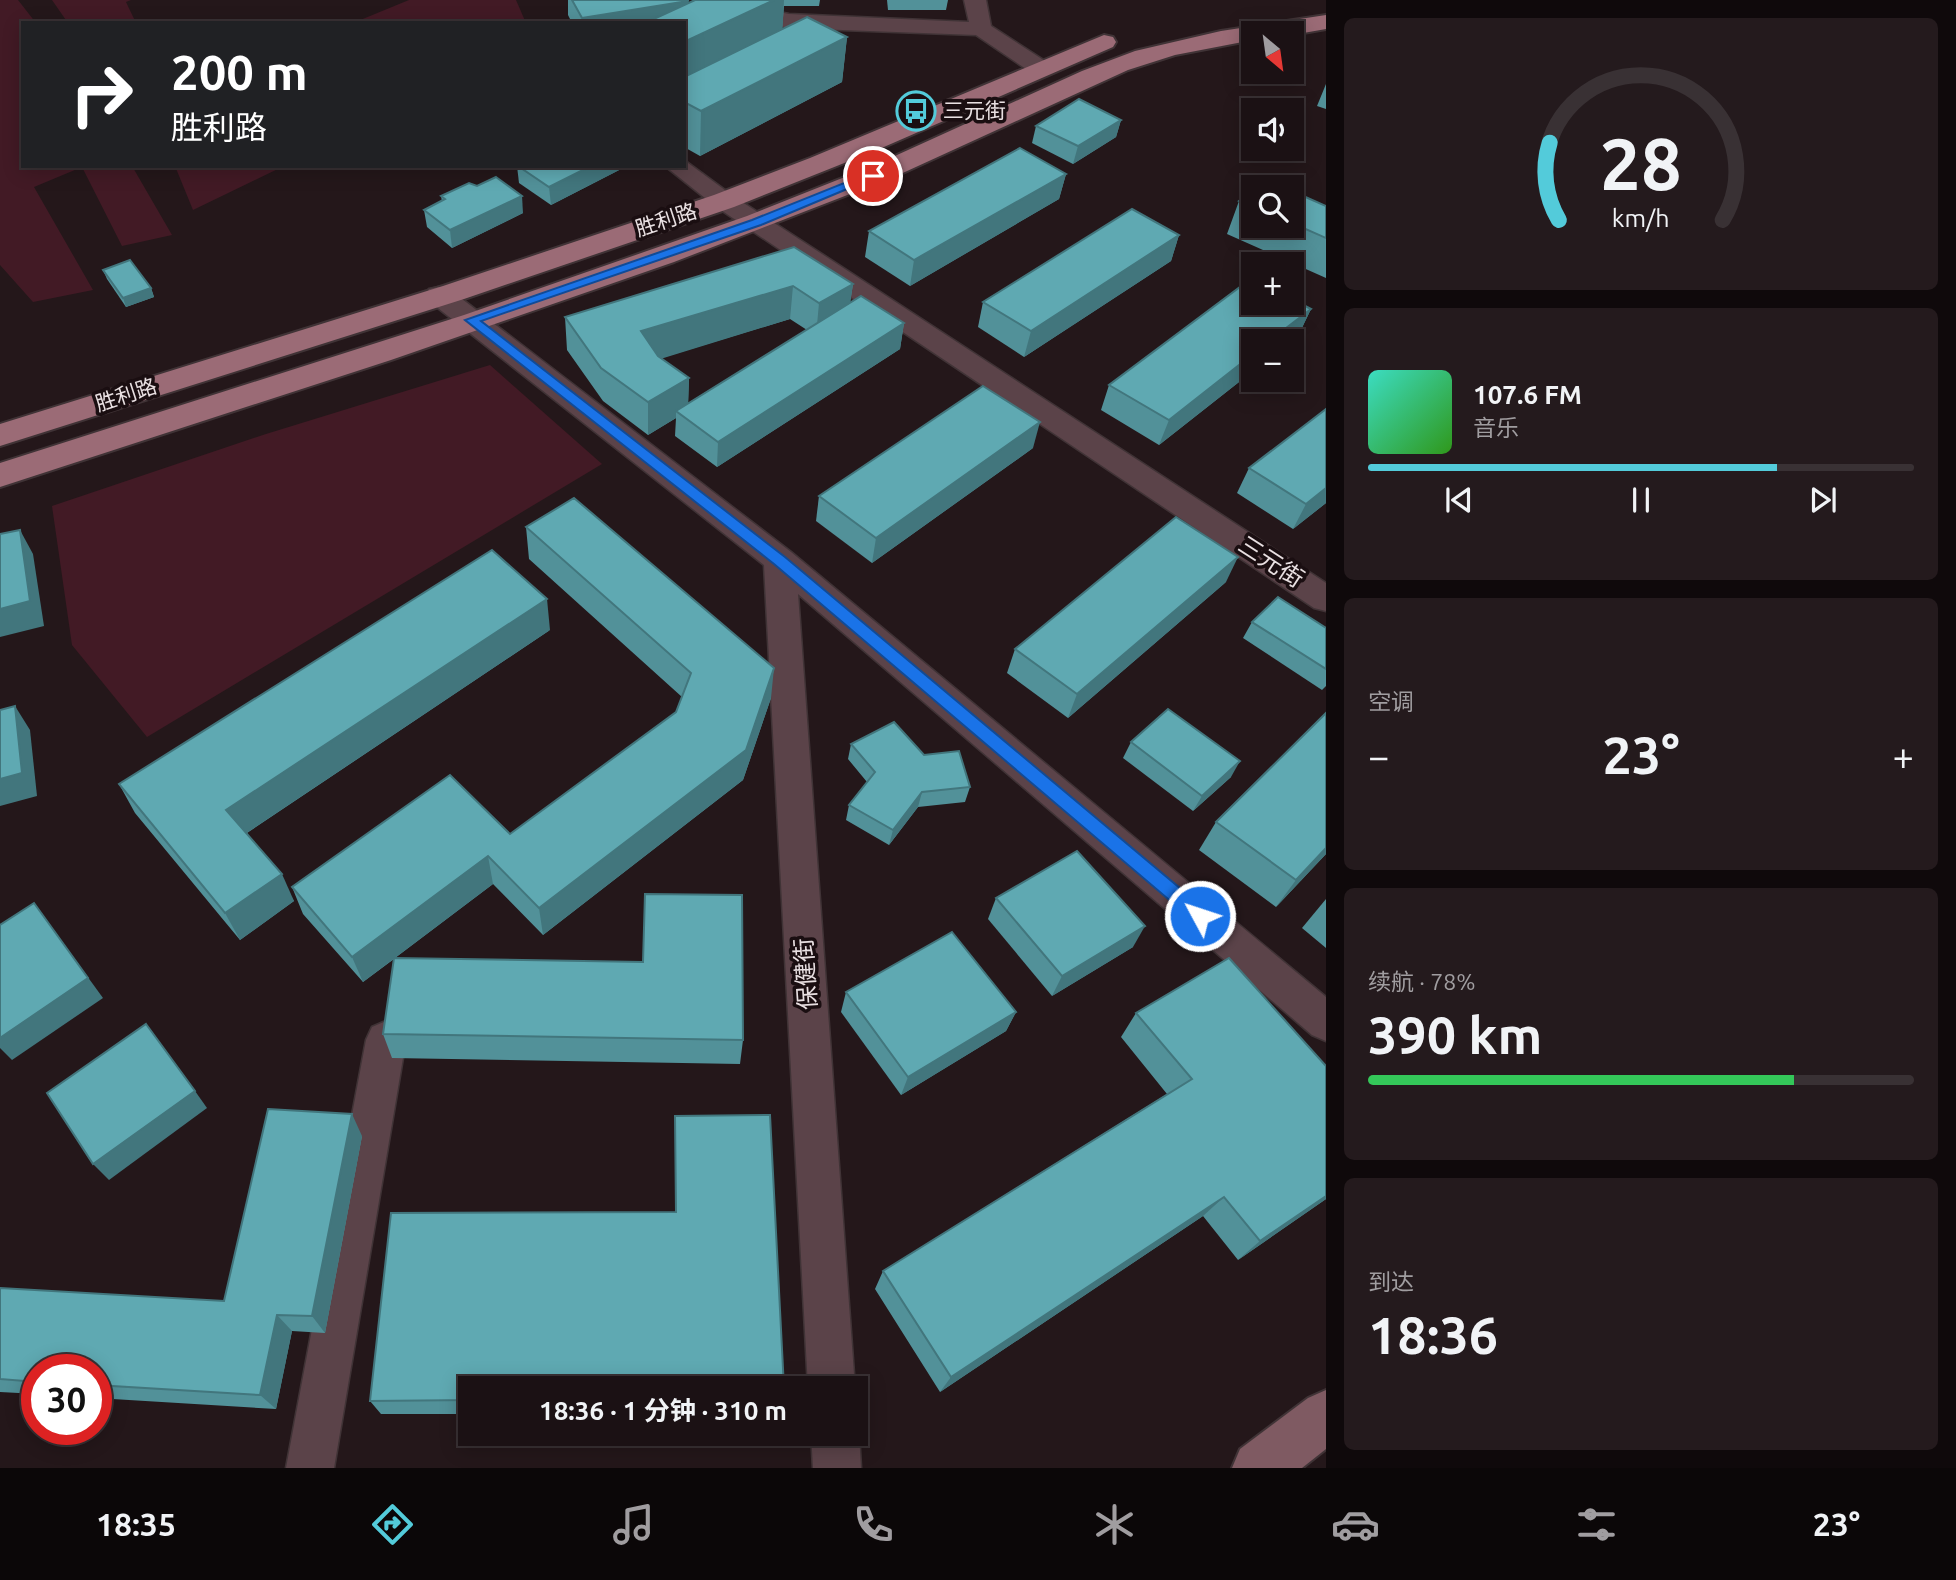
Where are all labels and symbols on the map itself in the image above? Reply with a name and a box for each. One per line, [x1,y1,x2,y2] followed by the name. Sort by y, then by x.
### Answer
[1241,21,1304,84] north arrow
[895,90,937,132] bus stop icon: 三元街
[943,98,1006,122] place label: 三元街
[843,146,903,206] pin
[632,198,699,240] street label: 胜利路
[92,373,159,415] street label: 胜利路
[1234,531,1309,593] street label: 三元街
[1163,879,1237,953] position arrow
[790,937,821,1011] street label: 保健街
[21,1354,112,1445] speed limit sign: 30

